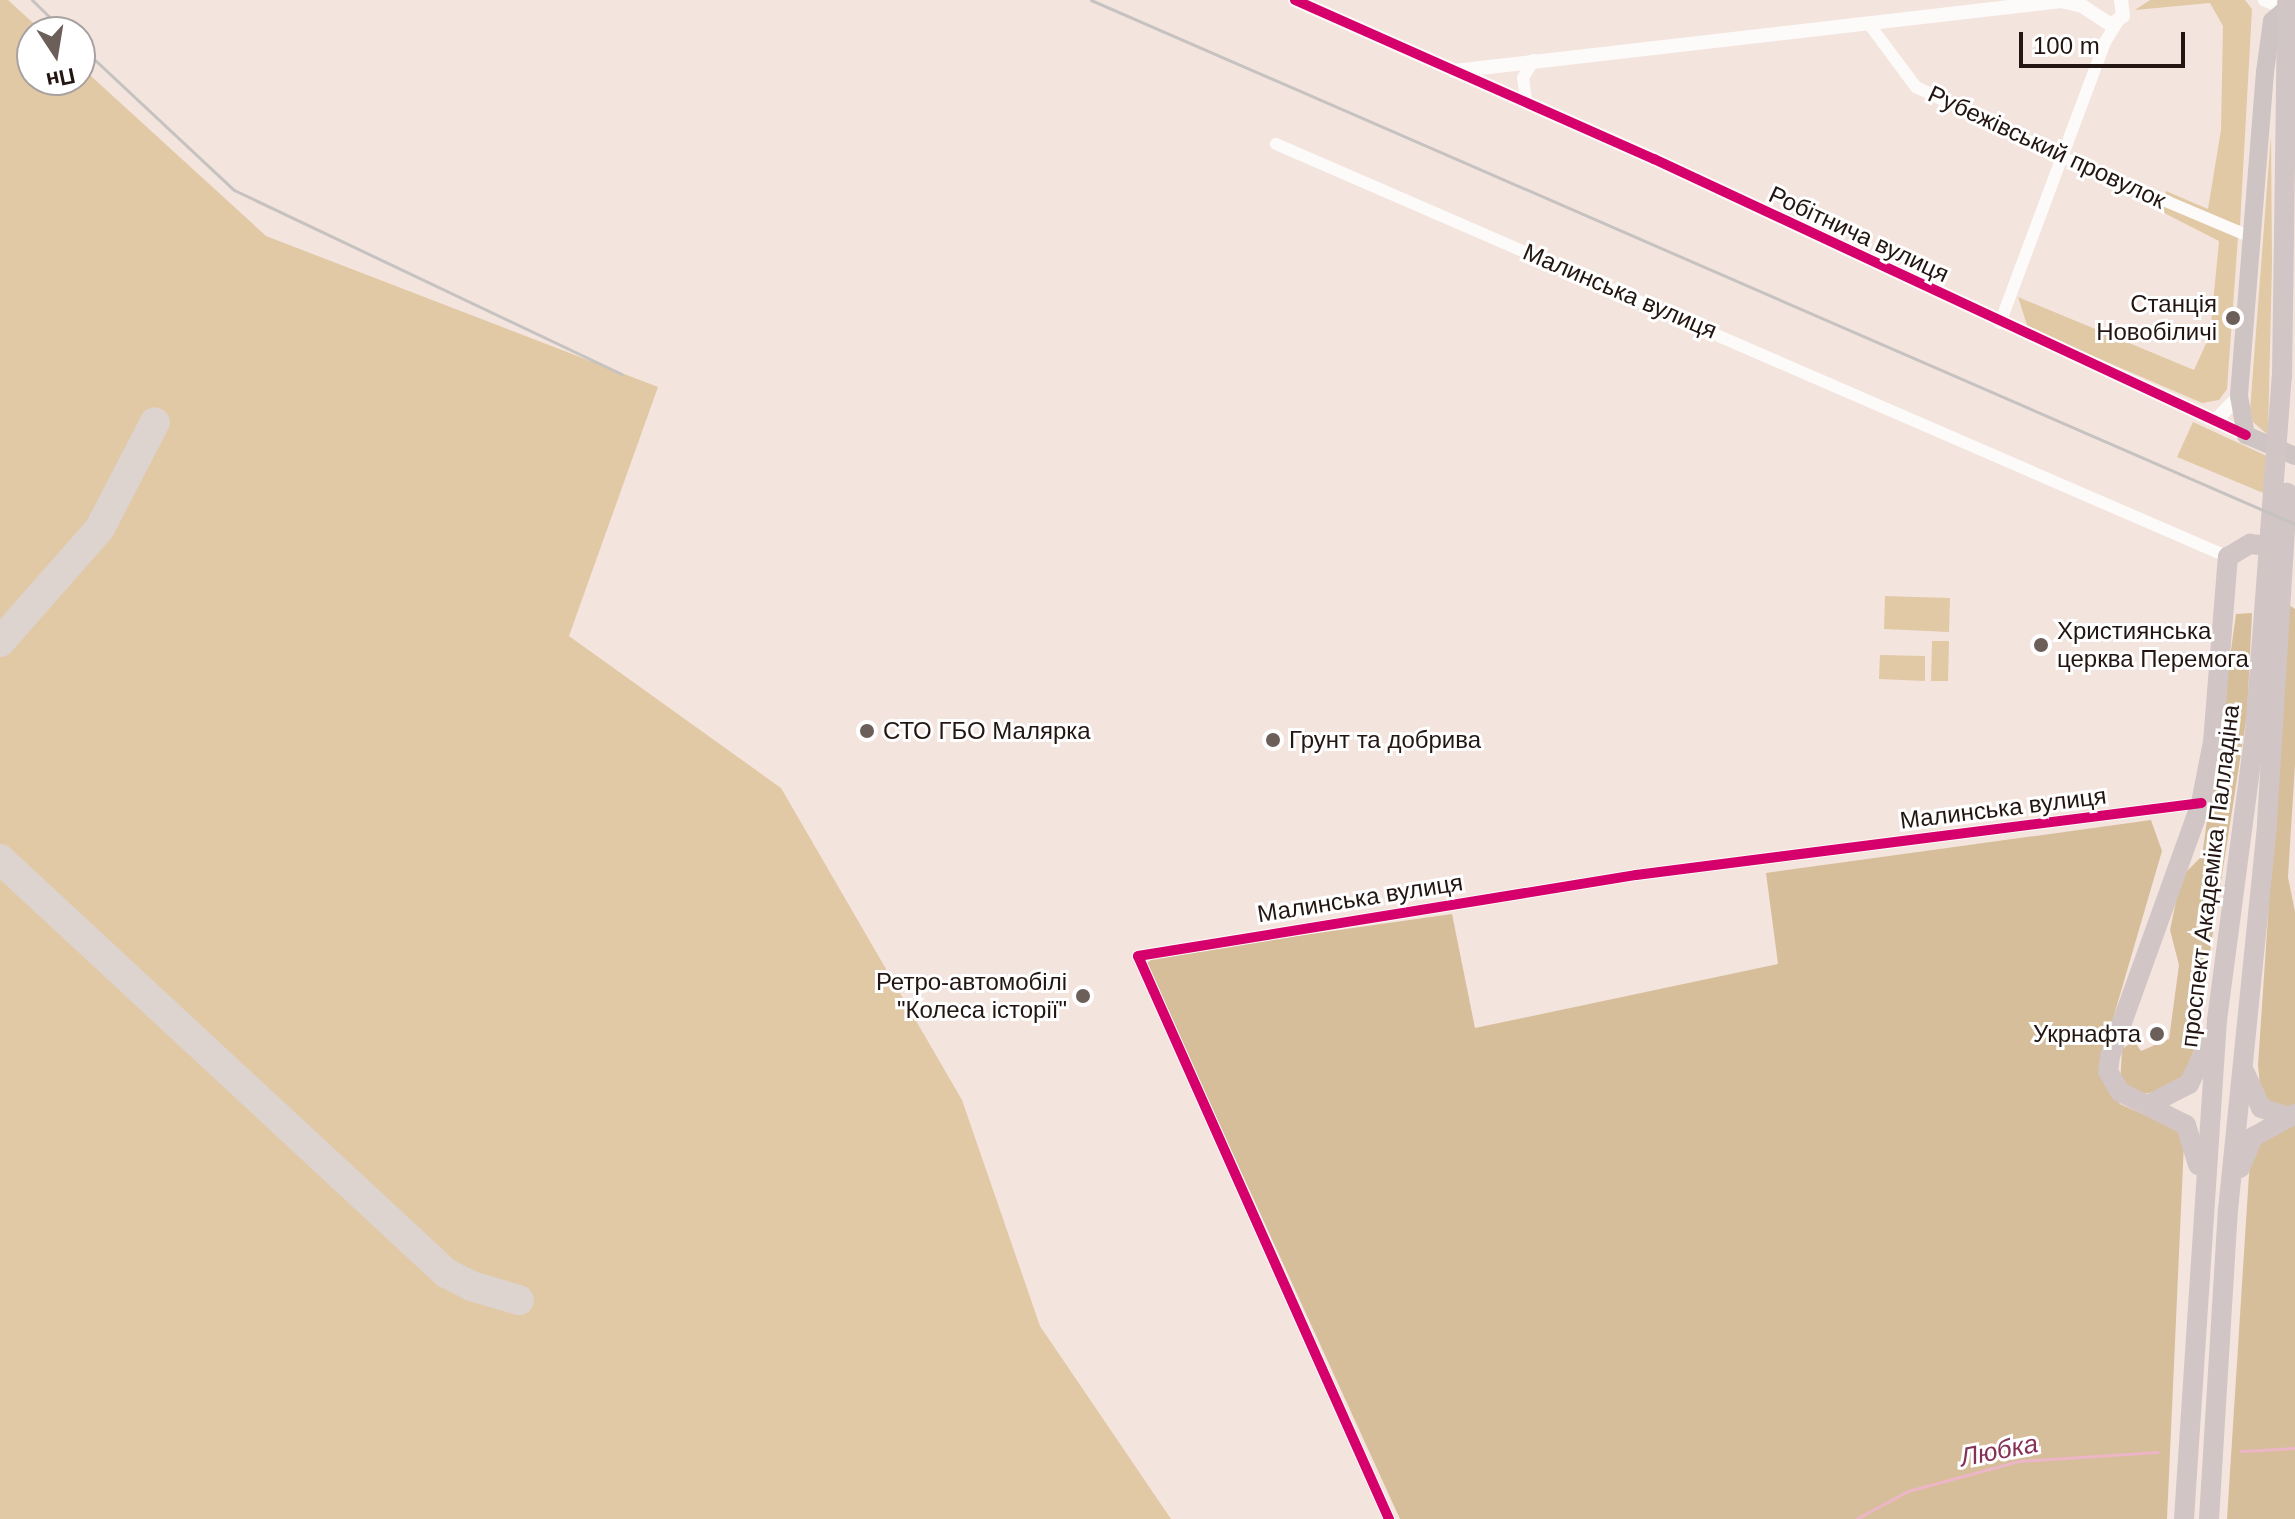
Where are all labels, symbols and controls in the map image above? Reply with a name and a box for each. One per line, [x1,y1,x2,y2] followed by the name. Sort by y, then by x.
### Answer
[16,16,96,96] north arrow
[2023,16,2189,66] scale bar
[2033,32,2100,59] text: 100 m
[44,63,78,93] text: Пн
[1924,79,2170,215] street label: Рубежівський провулок
[1764,180,1954,288] street label: Робітнича вулиця
[1519,237,1721,345] street label: Малинська вулиця
[2096,290,2217,346] place label: Станція Новобіличі
[2224,309,2242,327] marker: Станція Новобіличі
[2057,617,2249,673] place label: Християнська церква Перемога
[2032,636,2050,654] marker: Християнська церква Перемога
[2175,703,2245,1049] street label: проспект Академіка Палладіна
[883,717,1091,745] place label: СТО ГБО Малярка
[858,722,876,740] marker: СТО ГБО Малярка
[1289,726,1481,754] place label: Грунт та добрива
[1264,731,1282,749] marker: Грунт та добрива
[1898,781,2108,835] street label: Малинська вулиця
[1255,868,1465,928] street label: Малинська вулиця
[876,968,1067,1024] place label: Ретро-автомобілі "Колеса історії"
[1074,987,1092,1005] marker: Ретро-автомобілі "Колеса історії"
[2033,1020,2141,1048] place label: Укрнафта
[2148,1025,2166,1043] marker: Укрнафта
[1957,1428,2041,1474] water label: Любка

